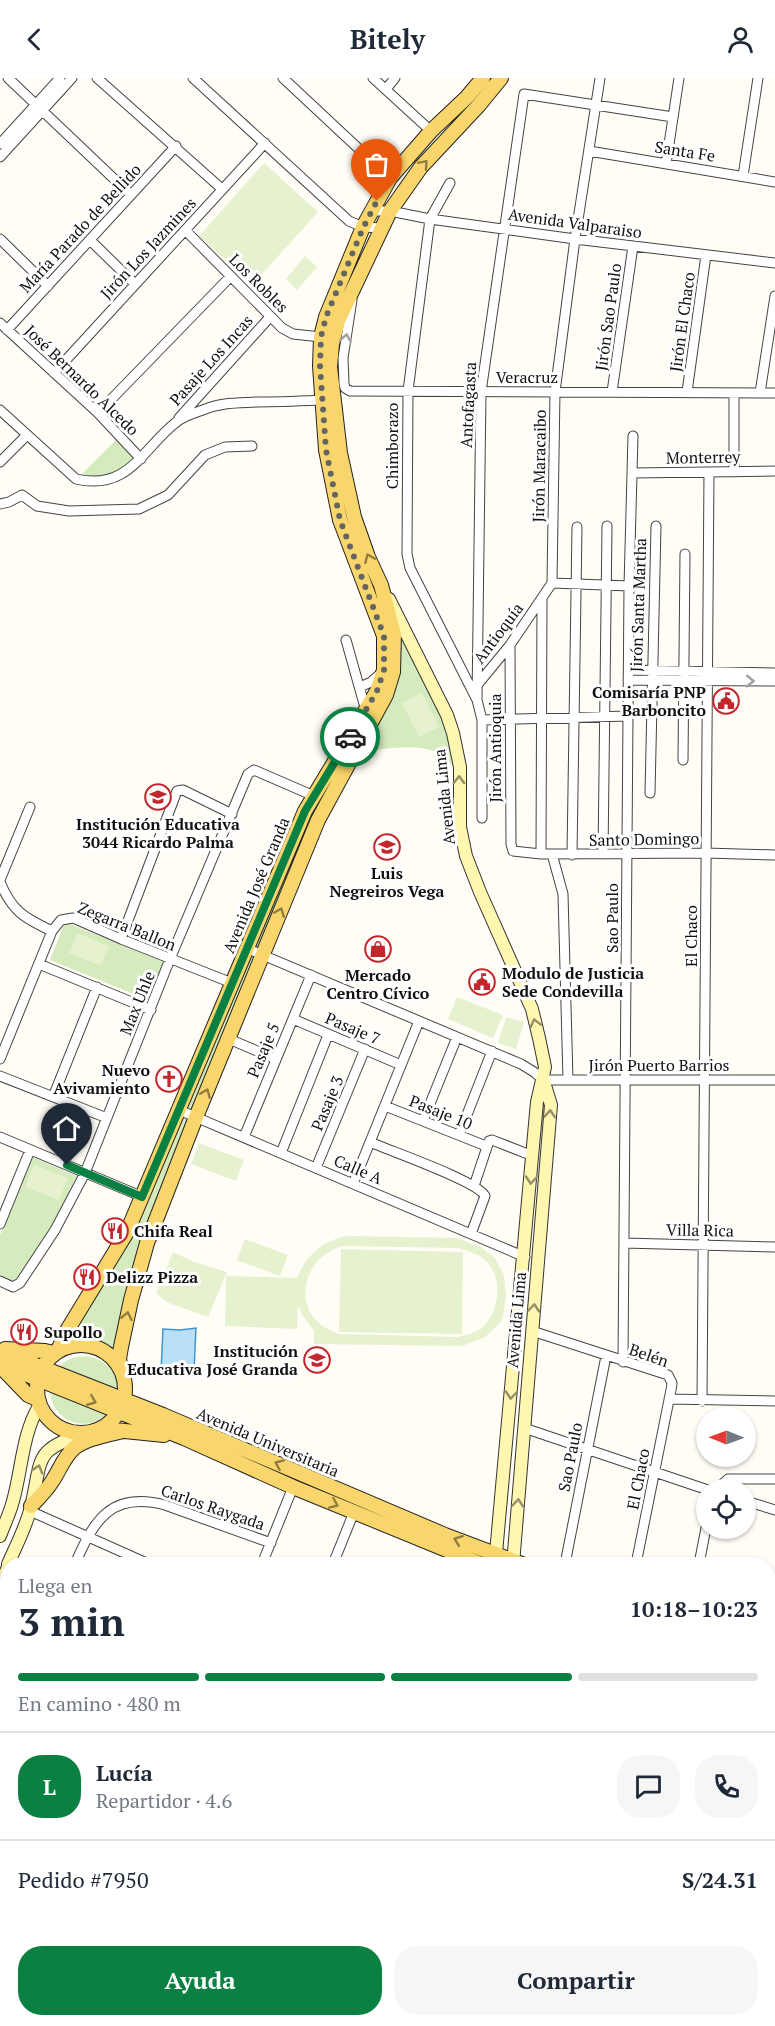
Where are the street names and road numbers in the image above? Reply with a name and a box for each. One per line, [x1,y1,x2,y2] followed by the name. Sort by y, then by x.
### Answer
[653,135,717,167] street label: Santa Fe
[14,159,146,297] street label: María Parado de Bellido
[95,192,201,304] street label: Jirón Los Jazmines
[507,203,643,243] street label: Avenida Valparaiso
[224,248,294,318] street label: Los Robles
[590,262,626,372] street label: Jirón Sao Paulo
[664,271,700,373] street label: Jirón El Chaco
[164,310,258,410] street label: Pasaje Los Incas
[20,320,144,440] street label: José Bernardo Alcedo
[455,361,481,449] street label: Antofagasta
[496,366,558,388] street label: Veracruz
[381,403,403,489] street label: Chimborazo
[527,409,551,523] street label: Jirón Maracaibo
[666,445,741,469] street label: Monterrey
[625,538,651,672] street label: Jirón Santa Martha
[468,598,528,668] street label: Antioquía
[484,693,506,803] street label: Jirón Antioquia
[428,748,460,846] street label: Avenida Lima
[217,814,295,956] street label: Avenida José Granda
[589,827,700,851] street label: Santo Domingo
[601,883,623,953] street label: Sao Paulo
[75,896,180,956] street label: Zegarra Ballon
[680,905,702,967] street label: El Chaco
[114,968,160,1038] street label: Max Uhle
[322,1007,384,1049] street label: Pasaje 7
[242,1019,284,1081] street label: Pasaje 5
[588,1054,730,1076] street label: Jirón Puerto Barrios
[306,1072,348,1134] street label: Pasaje 3
[406,1089,476,1135] street label: Pasaje 10
[330,1149,386,1189] street label: Calle A
[666,1218,734,1242] street label: Villa Rica
[501,1271,531,1369] street label: Avenida Lima
[626,1338,672,1372] street label: Belén
[193,1402,343,1482] street label: Avenida Universitaria
[553,1420,587,1493] street label: Sao Paulo
[621,1446,655,1511] street label: El Chaco
[158,1479,268,1535] street label: Carlos Raygada

